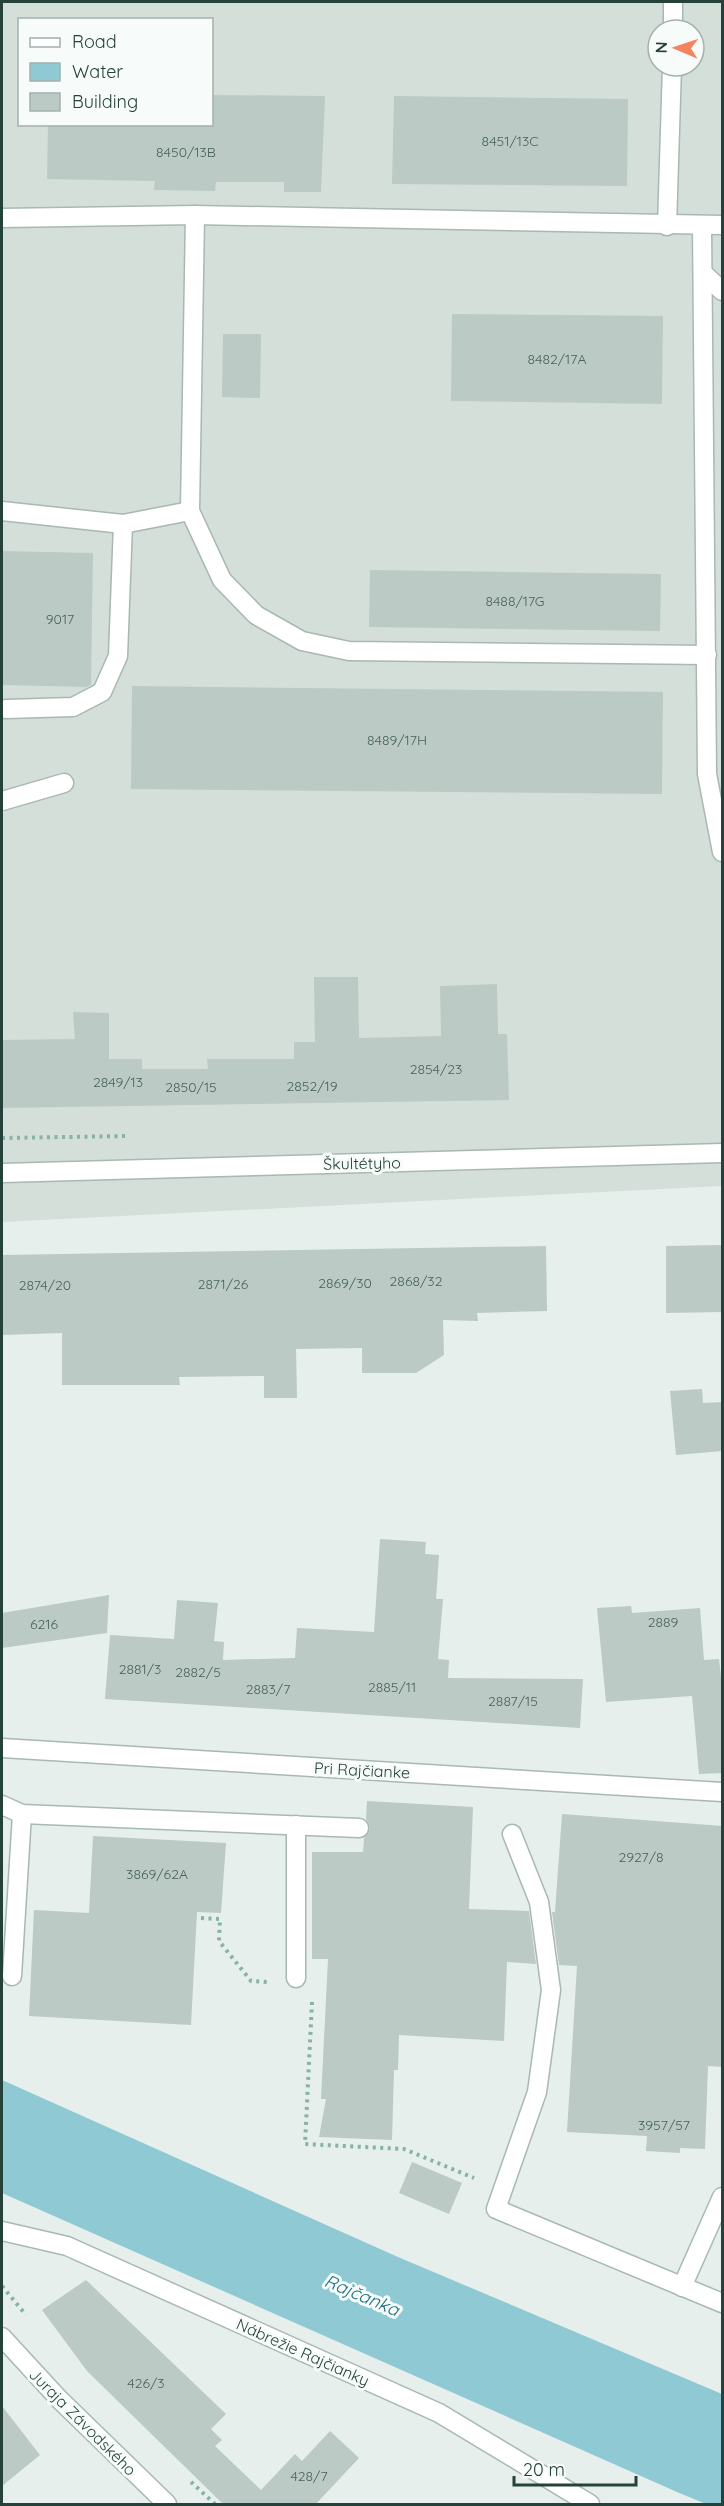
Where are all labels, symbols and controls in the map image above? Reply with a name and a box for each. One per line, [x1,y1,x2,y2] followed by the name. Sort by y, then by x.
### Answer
[18,18,213,126] legend
[646,18,706,78] north arrow
[72,30,117,53] text: Road
[651,41,671,54] text: N
[72,60,123,83] text: Water
[72,90,138,113] text: Building
[482,132,538,150] house number: 8451/13C
[156,143,216,161] house number: 8450/13B
[528,350,586,368] house number: 8482/17A
[485,592,545,610] house number: 8488/17G
[46,610,74,628] house number: 9017
[367,731,427,749] house number: 8489/17H
[410,1060,462,1078] house number: 2854/23
[93,1073,143,1091] house number: 2849/13
[286,1077,338,1095] house number: 2852/19
[165,1078,217,1096] house number: 2850/15
[323,1152,401,1174] street label: Škultétyho
[390,1272,443,1290] house number: 2868/32
[318,1274,372,1292] house number: 2869/30
[198,1275,249,1293] house number: 2871/26
[19,1276,71,1294] house number: 2874/20
[648,1613,679,1631] house number: 2889
[30,1615,58,1633] house number: 6216
[119,1660,161,1678] house number: 2881/3
[175,1663,221,1681] house number: 2882/5
[368,1678,416,1696] house number: 2885/11
[246,1680,290,1698] house number: 2883/7
[488,1692,538,1710] house number: 2887/15
[313,1757,411,1783] street label: Pri Rajčianke
[618,1848,664,1866] house number: 2927/8
[126,1865,188,1883] house number: 3869/62A
[638,2116,690,2134] house number: 3957/57
[321,2269,404,2321] water label: Rajčanka
[233,2314,373,2390] street label: Nábrežie Rajčianky
[25,2364,141,2480] street label: Juraja Závodského
[127,2374,165,2392] house number: 426/3
[514,2449,636,2487] scale bar
[523,2458,565,2481] text: 20 m
[290,2467,328,2485] house number: 428/7

